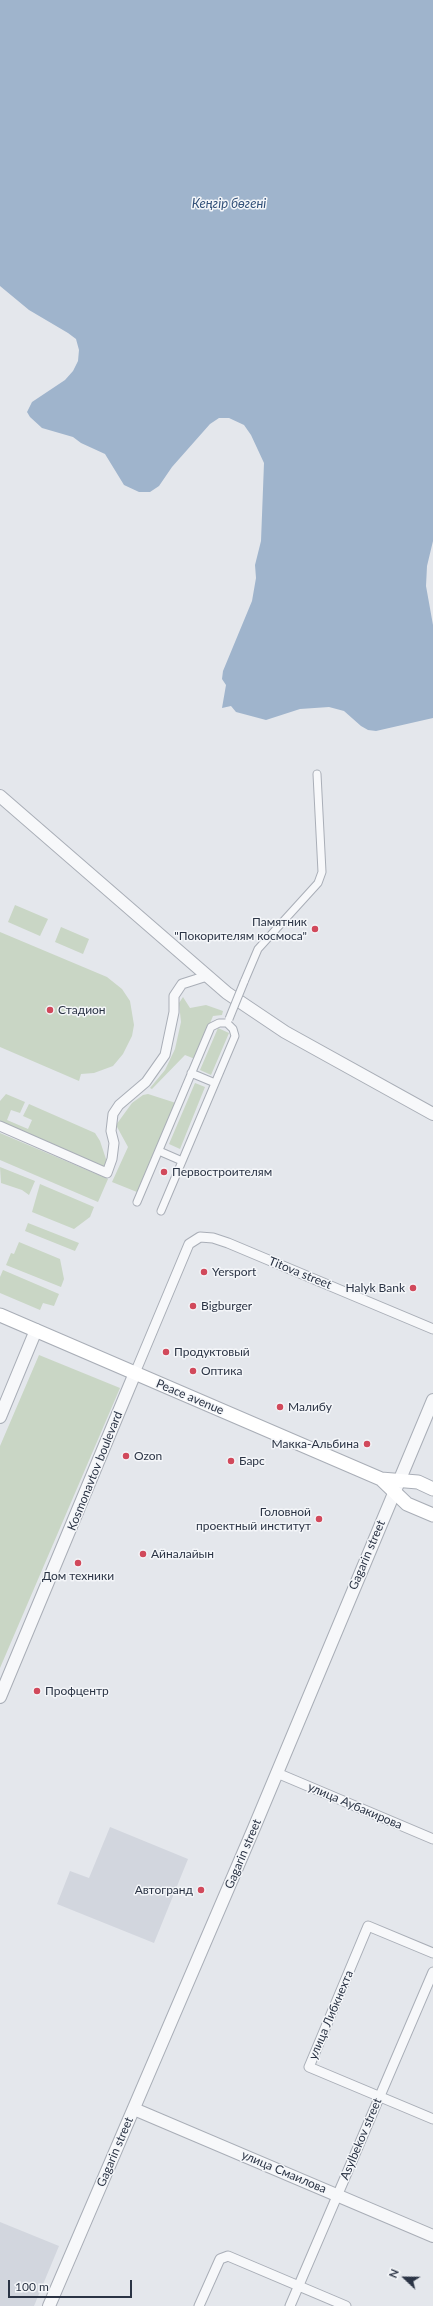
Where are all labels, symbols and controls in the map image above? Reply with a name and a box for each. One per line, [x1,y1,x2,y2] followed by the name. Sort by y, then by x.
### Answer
[192,196,266,212] water label: Кеңгір бөгені
[174,915,307,943] place label: Памятник "Покорителям космоса"
[310,924,320,934] marker: Памятник "Покорителям космоса"
[58,1003,106,1017] place label: Стадион
[45,1005,55,1015] marker: Стадион
[172,1165,272,1179] place label: Первостроителям
[159,1167,169,1177] marker: Первостроителям
[266,1254,334,1292] street label: Titova street
[212,1265,256,1279] place label: Yersport
[199,1267,209,1277] marker: Yersport
[345,1281,405,1295] place label: Halyk Bank
[408,1283,418,1293] marker: Halyk Bank
[201,1299,252,1313] place label: Bigburger
[188,1301,198,1311] marker: Bigburger
[174,1345,250,1359] place label: Продуктовый
[161,1347,171,1357] marker: Продуктовый
[201,1364,242,1378] place label: Оптика
[188,1366,198,1376] marker: Оптика
[154,1376,226,1418] street label: Peace avenue
[288,1400,332,1414] place label: Малибу
[275,1402,285,1412] marker: Малибу
[65,1409,125,1533] street label: Kosmonavtov boulevard
[272,1437,359,1451] place label: Макка-Альбина
[362,1439,372,1449] marker: Макка-Альбина
[134,1449,162,1463] place label: Ozon
[121,1451,131,1461] marker: Ozon
[239,1454,265,1468] place label: Барс
[226,1456,236,1466] marker: Барс
[196,1505,311,1533] place label: Головной проектный институт
[314,1514,324,1524] marker: Головной проектный институт
[346,1518,388,1592] street label: Gagarin street
[151,1547,214,1561] place label: Айналайын
[138,1549,148,1559] marker: Айналайын
[73,1558,83,1568] marker: Дом техники
[42,1569,114,1583] place label: Дом техники
[45,1684,109,1698] place label: Профцентр
[32,1686,42,1696] marker: Профцентр
[306,1780,404,1832] street label: улица Аубакирова
[222,1817,264,1891] street label: Gagarin street
[135,1883,193,1897] place label: Автогранд
[196,1885,206,1895] marker: Автогранд
[306,1968,356,2062] street label: улица Либкнехта
[337,2096,385,2182] street label: Asylbekov street
[94,2115,136,2189] street label: Gagarin street
[239,2148,329,2196] street label: улица Смаилова
[385,2258,425,2298] north arrow
[386,2267,401,2280] text: N
[10,2272,134,2298] scale bar
[15,2279,49,2294] text: 100 m

